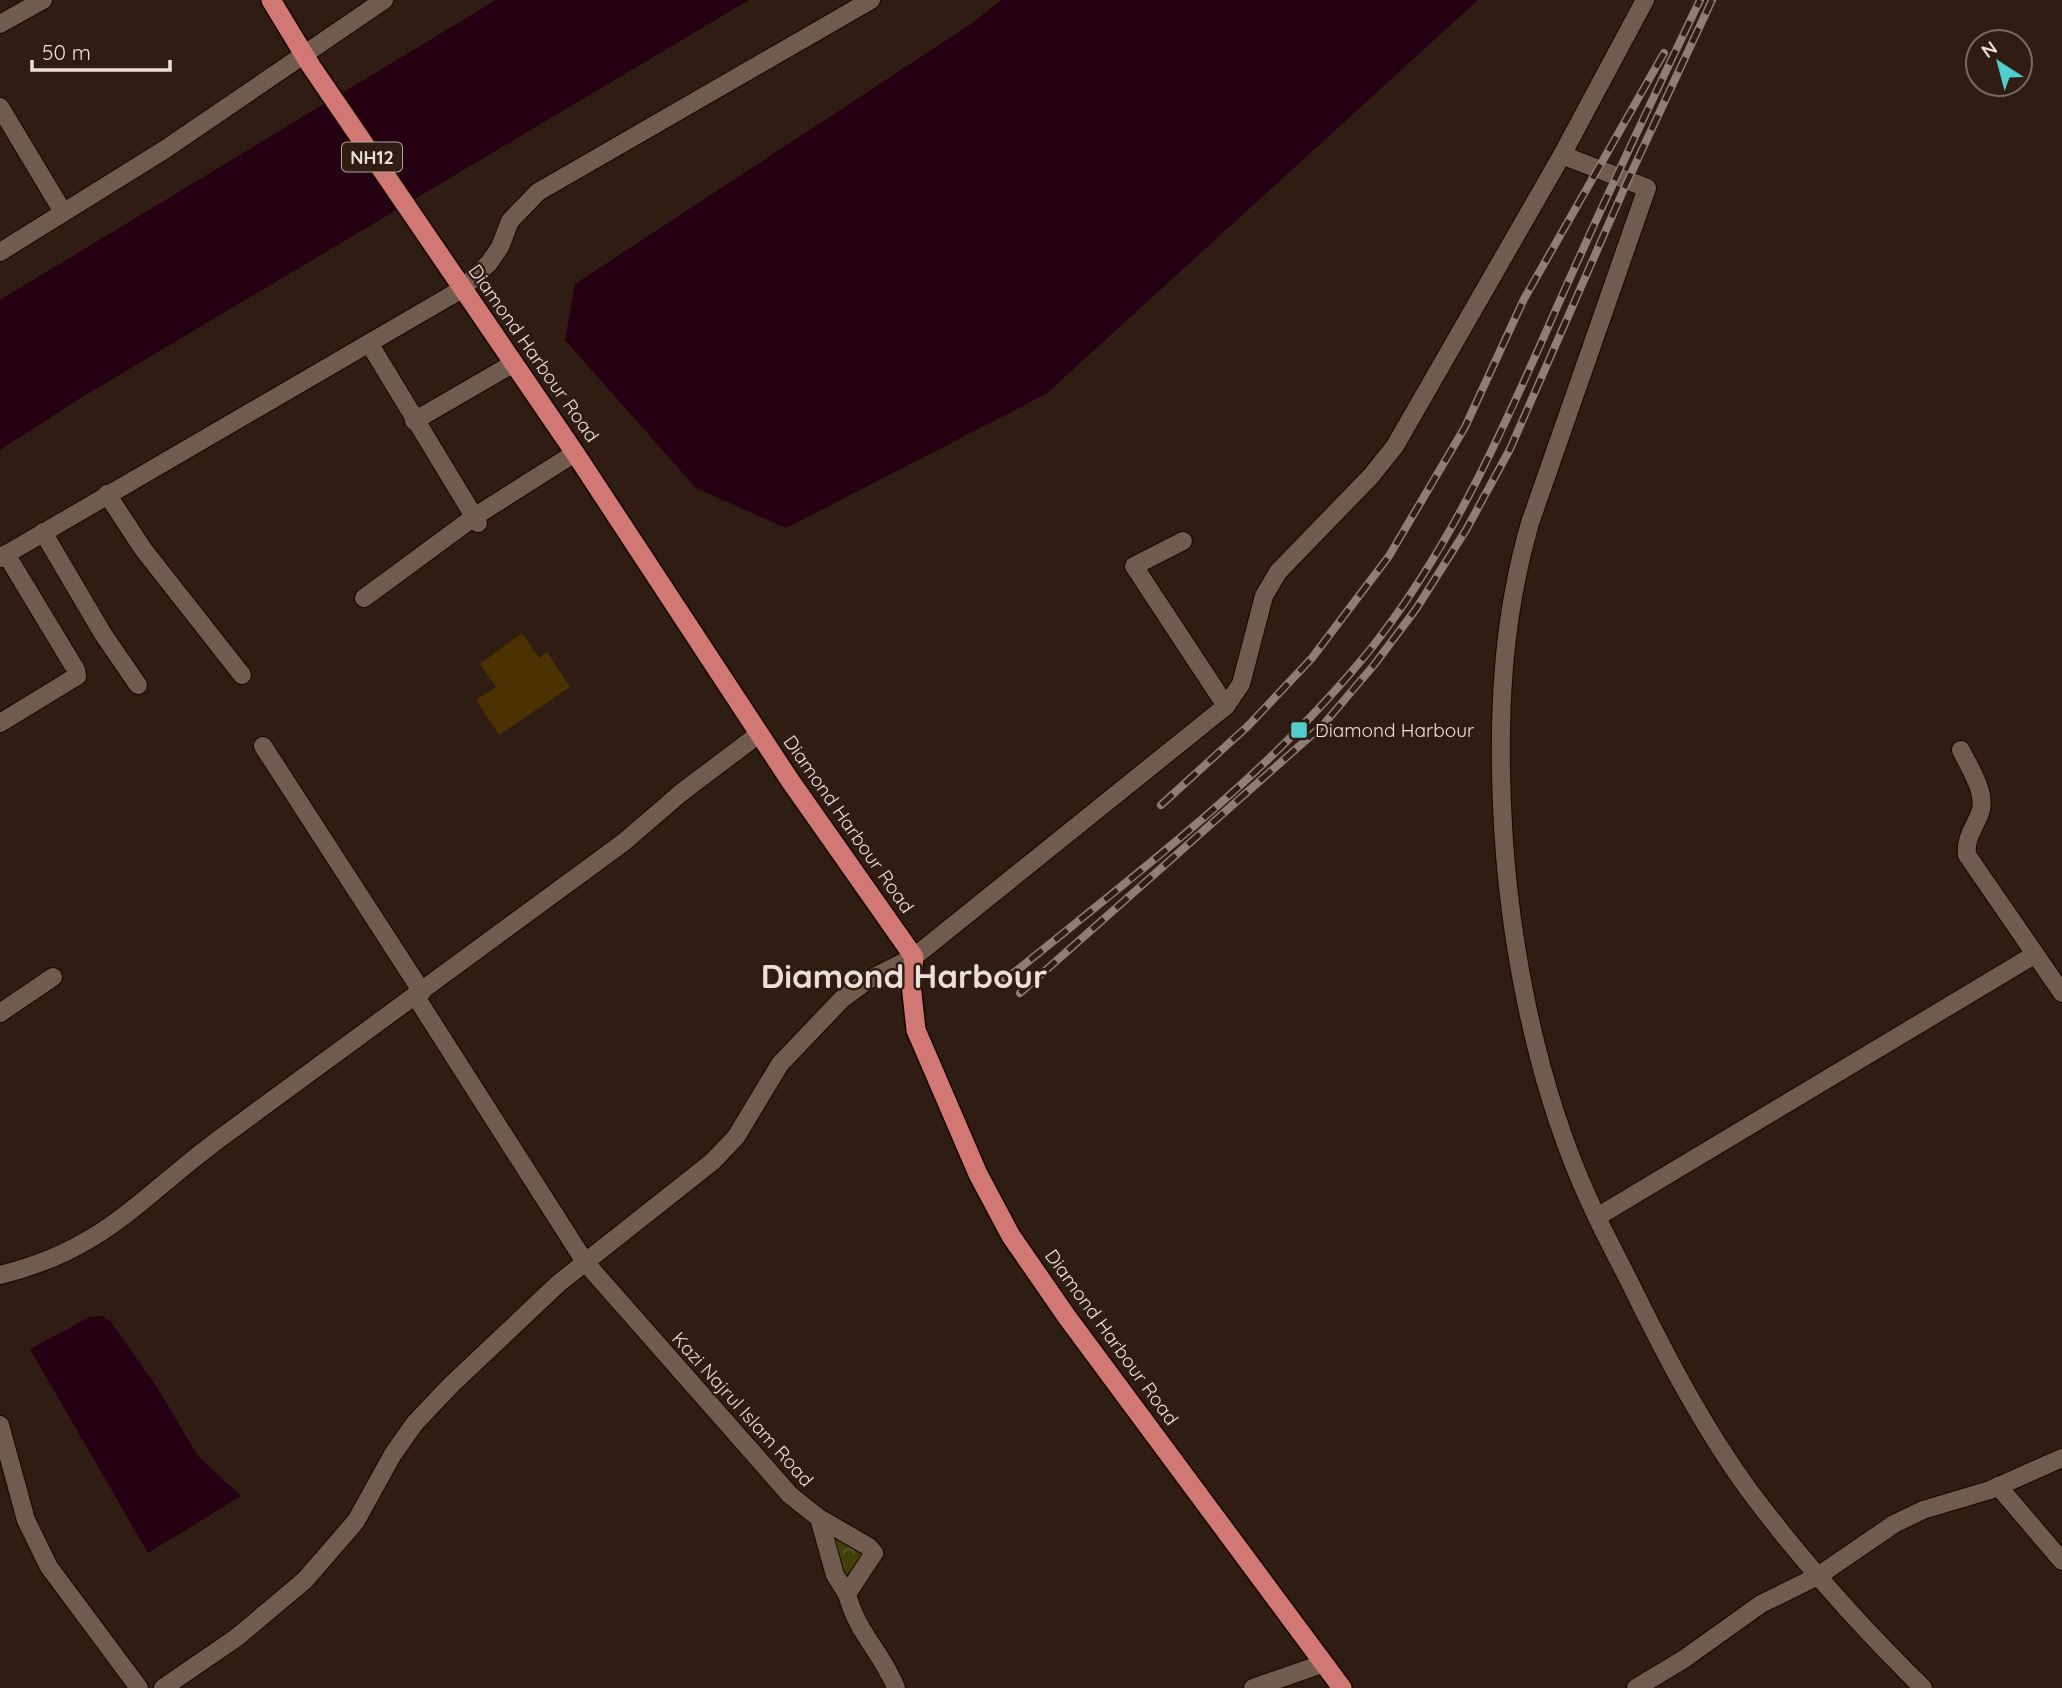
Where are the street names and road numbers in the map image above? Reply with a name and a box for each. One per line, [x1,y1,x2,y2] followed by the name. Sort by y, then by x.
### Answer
[342,142,402,172] road number: NH12
[463,259,605,447] street label: Diamond Harbour Road
[778,730,920,918] street label: Diamond Harbour Road
[1040,1244,1184,1430] street label: Diamond Harbour Road
[667,1327,819,1491] street label: Kazi Najrul Islam Road

